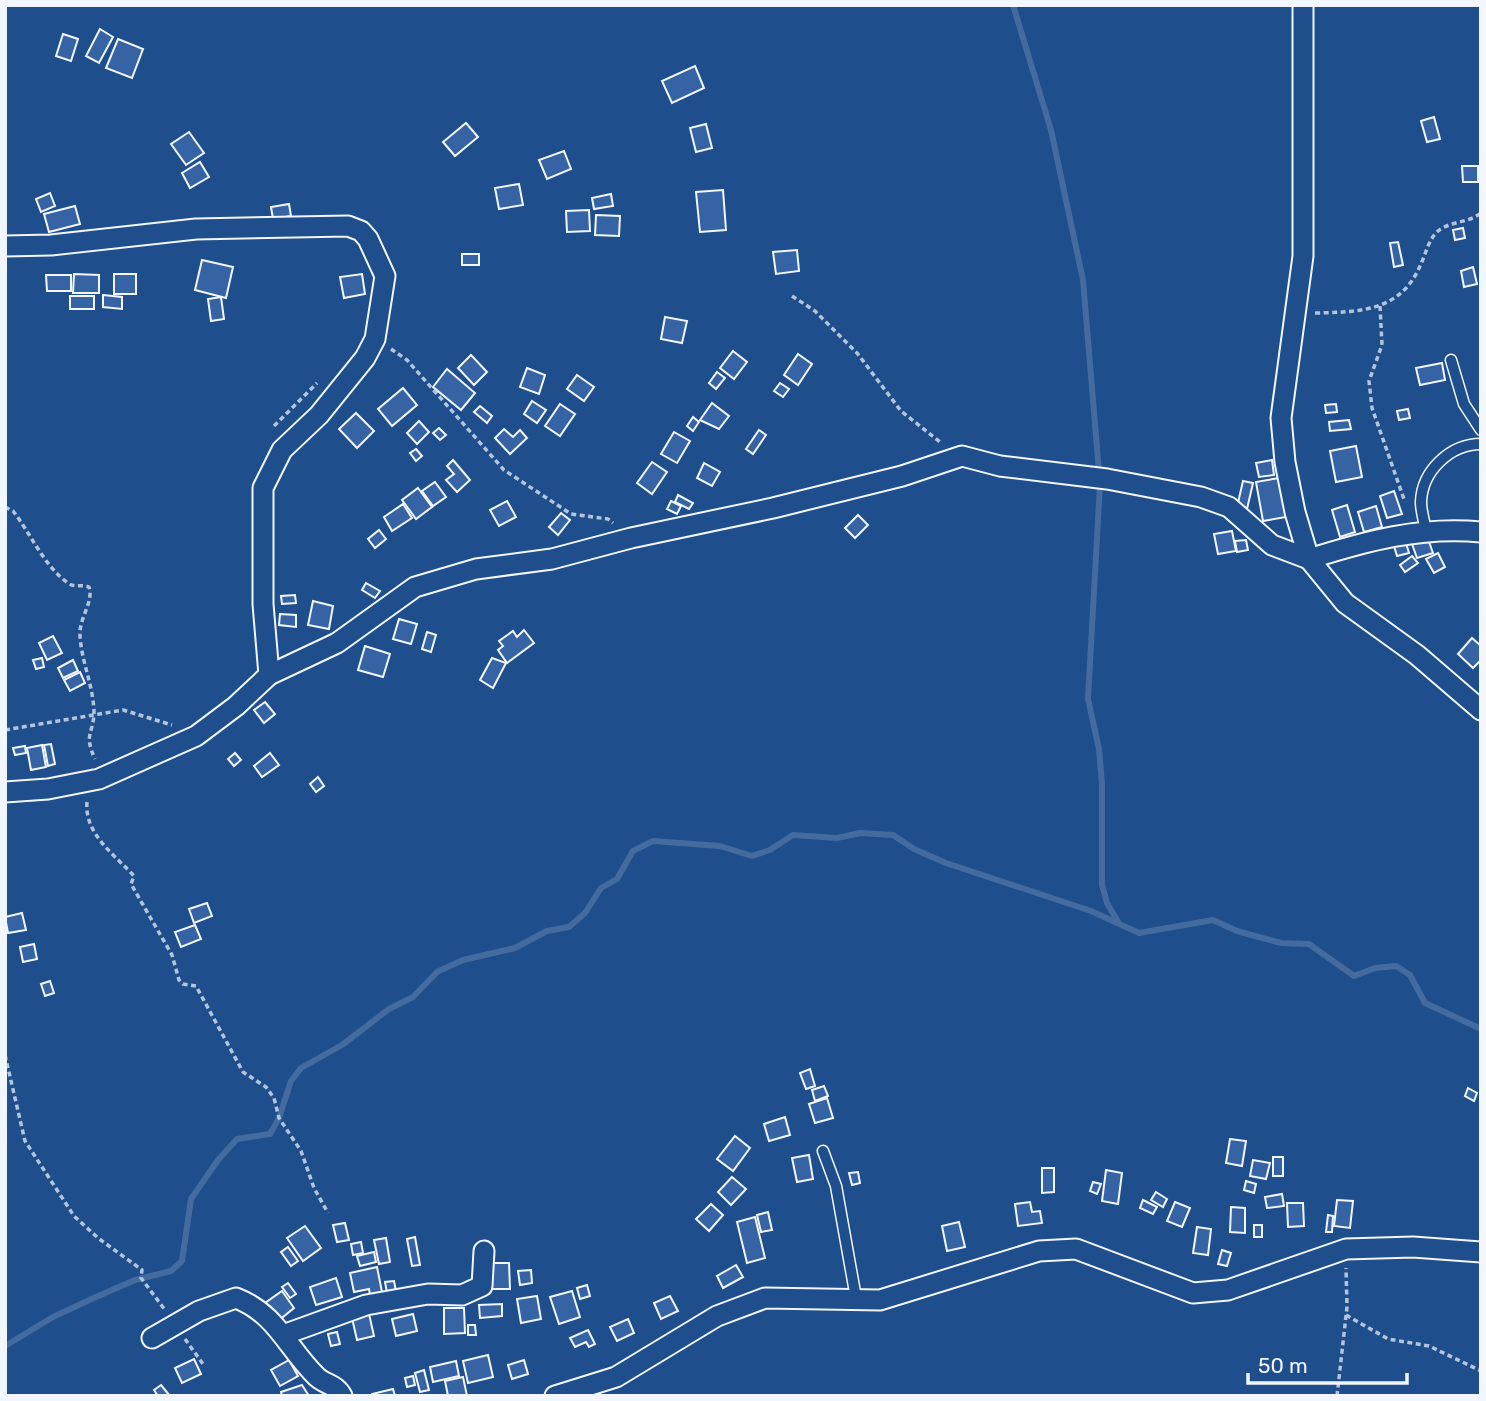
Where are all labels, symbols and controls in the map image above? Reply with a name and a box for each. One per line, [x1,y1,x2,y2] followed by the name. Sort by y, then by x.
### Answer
[1248,1342,1407,1386] scale bar
[1258,1353,1308,1378] text: 50 m

